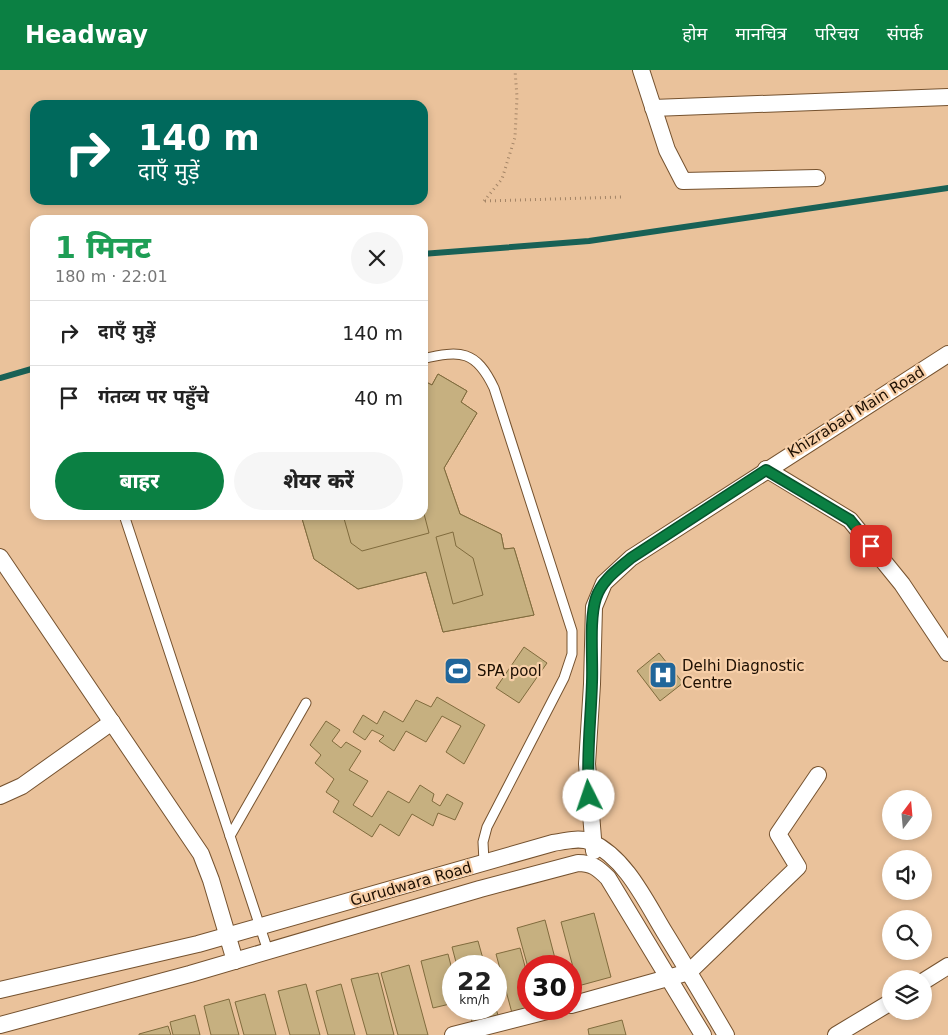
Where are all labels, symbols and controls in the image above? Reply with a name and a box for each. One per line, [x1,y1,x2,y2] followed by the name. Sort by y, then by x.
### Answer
[25,21,148,49] text: Headway
[682,23,707,44] text: होम
[735,23,787,44] text: मानचित्र
[815,23,859,44] text: परिचय
[887,23,923,44] text: संपर्क
[138,118,260,158] text: 140 m
[55,120,120,185] icon: right
[138,159,199,184] text: दाएँ मुड़ें
[55,230,151,265] text: 1 मिनट
[351,232,403,284] button: close
[55,267,168,286] text: 180 m · 22:01
[55,319,83,347] icon: right
[98,320,156,342] text: दाएँ मुड़ें
[342,322,403,344] text: 140 m
[784,363,928,461] street label: Khizrabad Main Road
[55,384,83,412] icon: arrive
[98,385,209,407] text: गंतव्य पर पहुँचे
[354,387,403,409] text: 40 m
[55,452,224,510] button: बाहर
[234,452,403,510] button: शेयर करें
[850,525,892,567] pin
[857,532,885,560] icon: arrive
[443,656,473,686] sports icon: SPA pool
[682,657,805,692] place label: Delhi Diagnostic Centre
[648,660,678,690] hospital icon: Delhi Diagnostic Centre
[477,662,542,680] place label: SPA pool
[562,769,614,821] position arrow
[882,790,932,840] north arrow
[882,790,932,1020] map controls
[882,850,932,900] button: sound
[348,858,474,910] street label: Gurudwara Road
[882,910,932,960] button: search
[517,955,582,1020] speed limit sign: 30
[457,967,492,996] text: 22
[882,970,932,1020] button: layers
[459,993,490,1007] text: km/h

